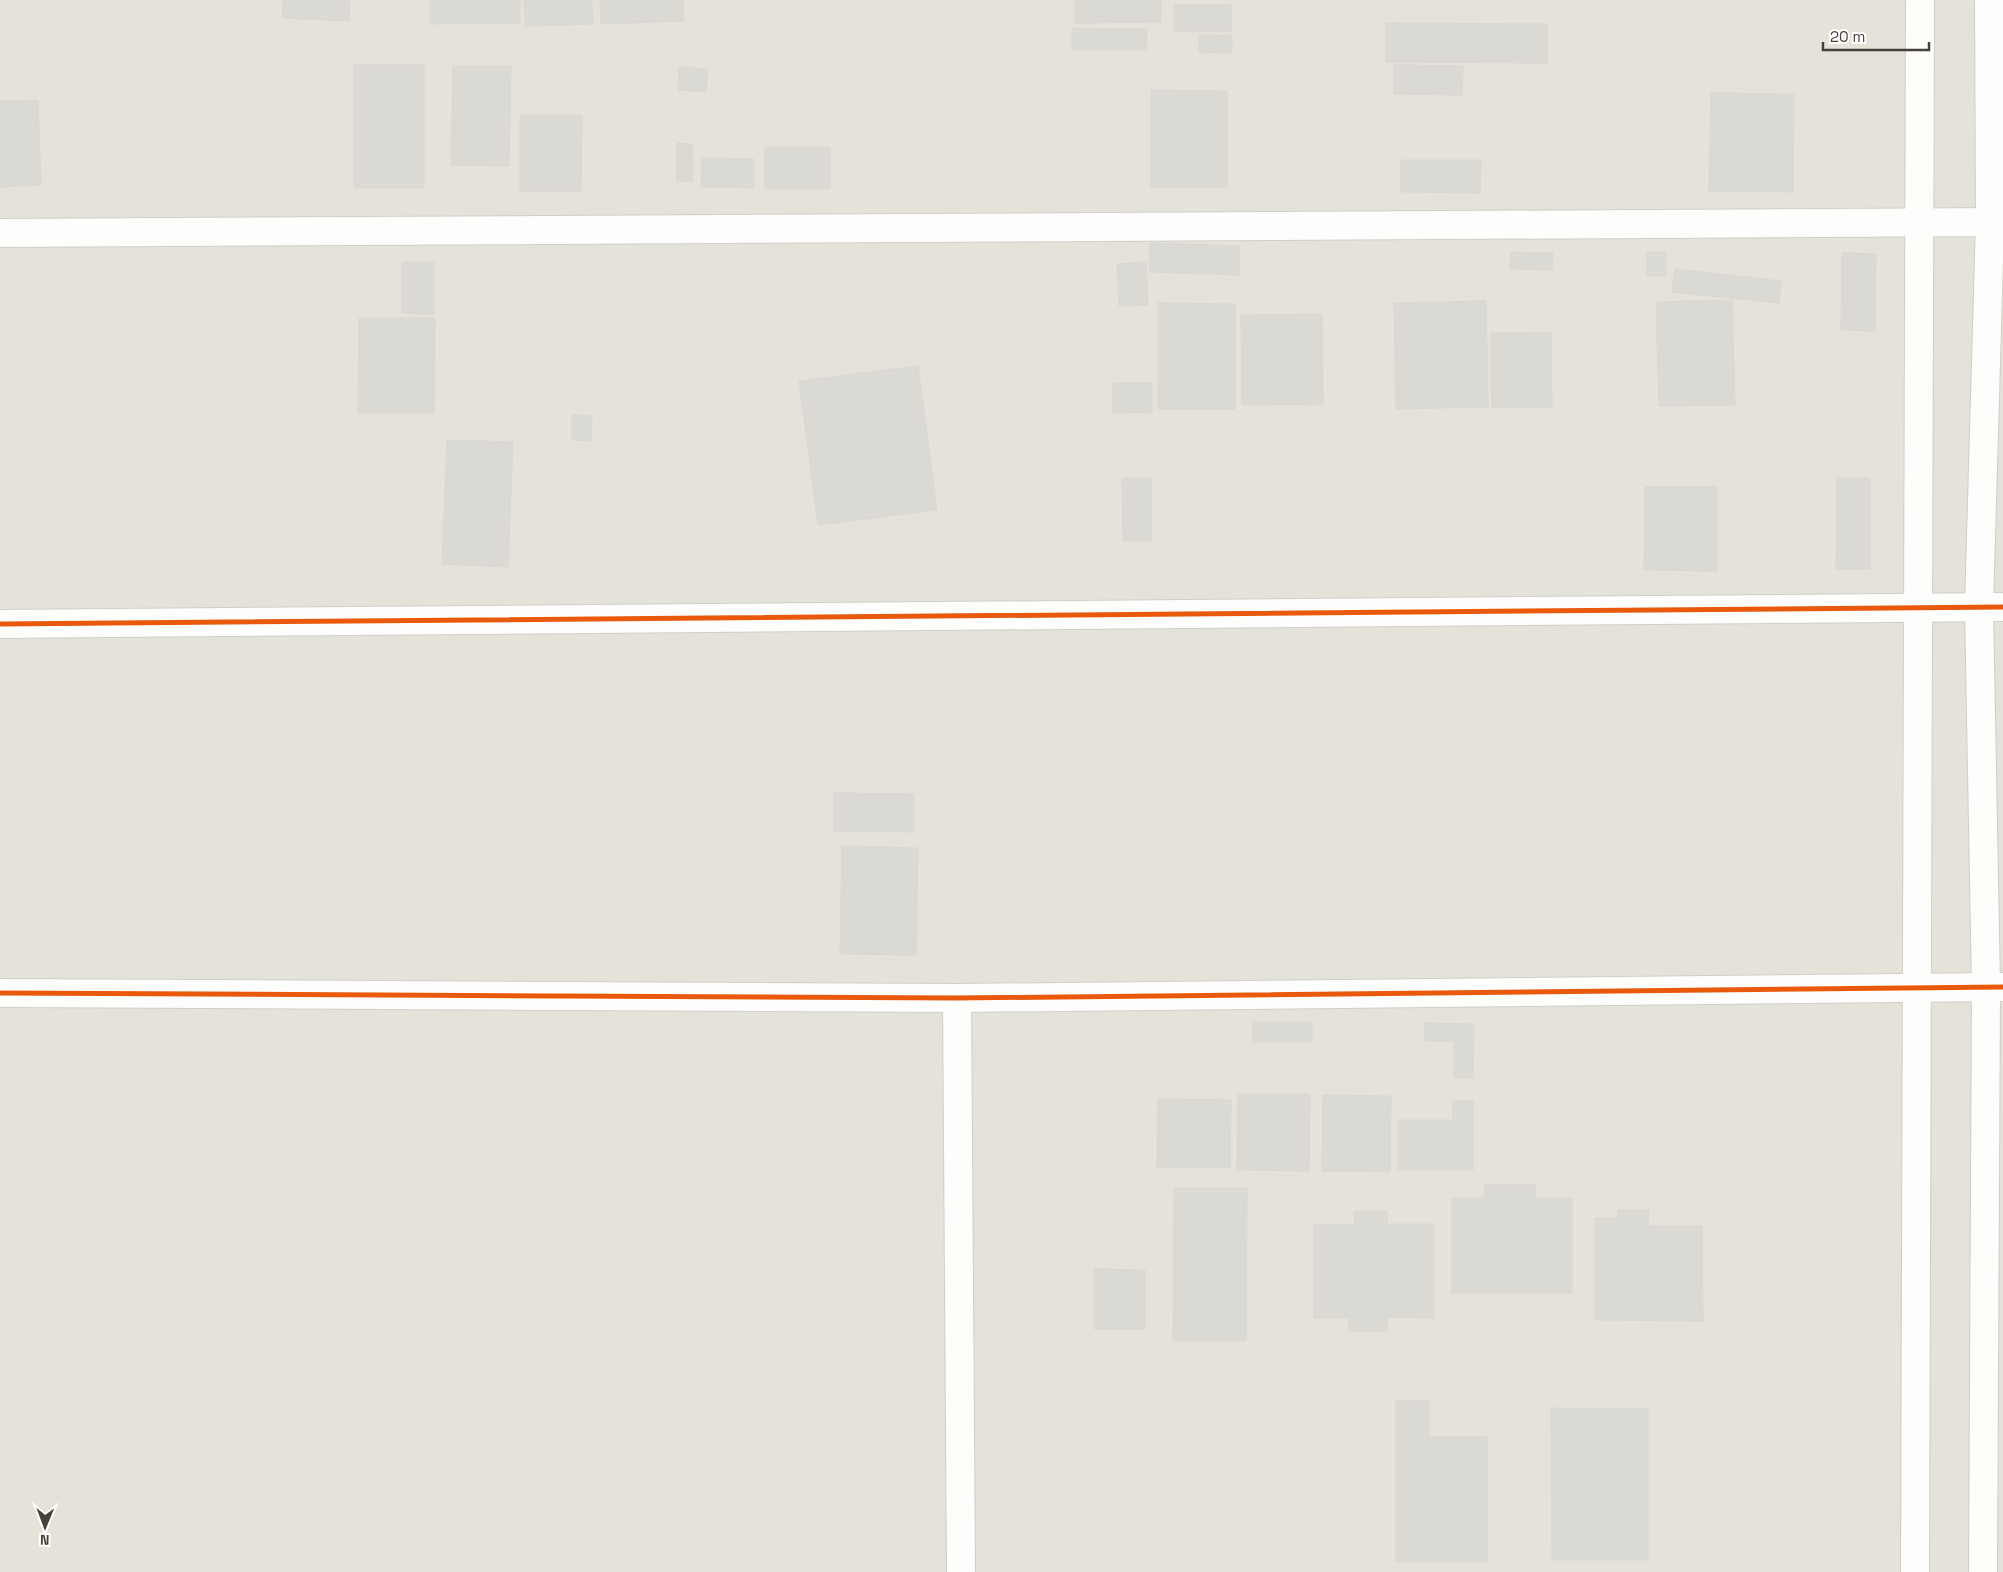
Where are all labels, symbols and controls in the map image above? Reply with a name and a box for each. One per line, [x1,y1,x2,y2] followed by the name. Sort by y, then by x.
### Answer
[1823,20,1929,52] scale bar
[1830,27,1865,46] text: 20 m
[20,1502,70,1552] north arrow
[40,1531,50,1549] text: N

